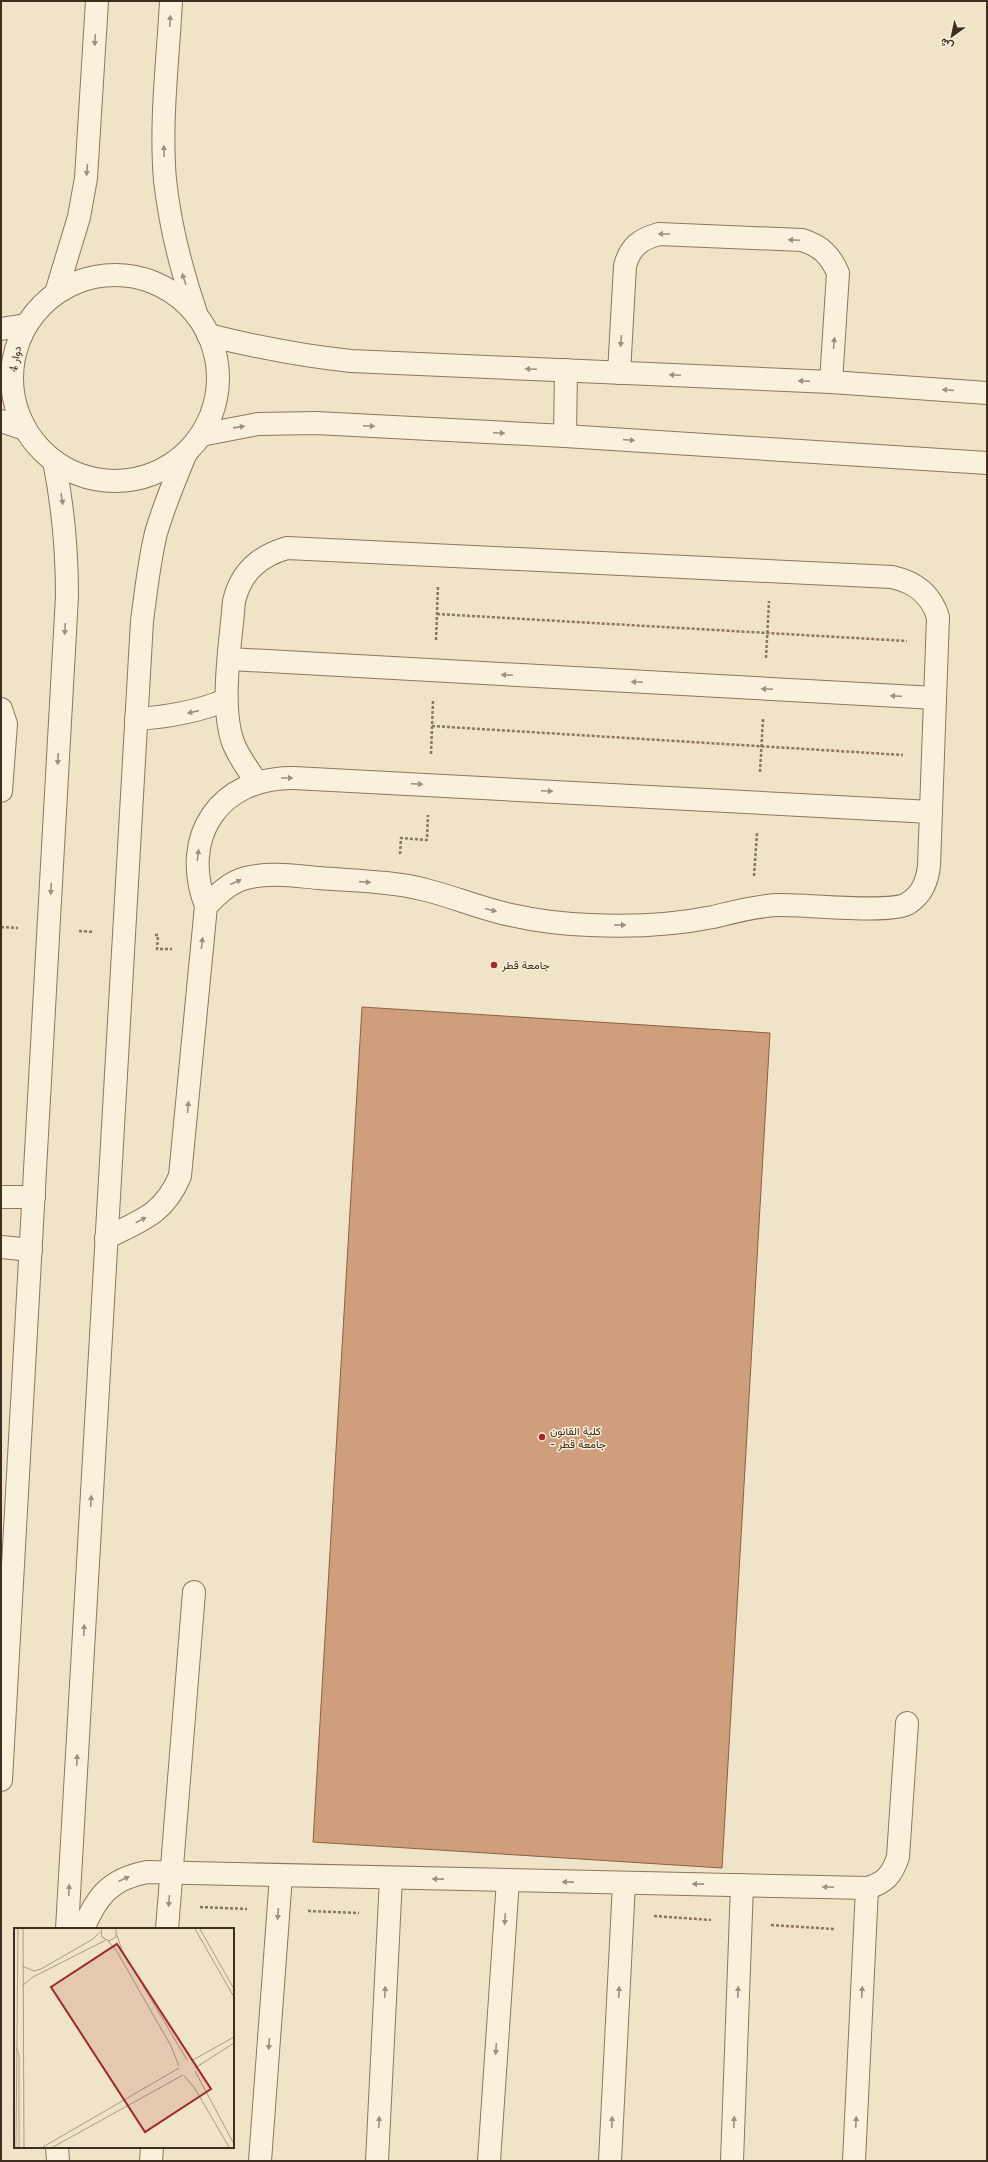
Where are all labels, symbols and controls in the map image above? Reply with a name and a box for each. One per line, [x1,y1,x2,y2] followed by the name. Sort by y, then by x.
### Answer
[167,14,173,27] one-way arrow
[932,16,972,56] north arrow
[91,34,98,46] one-way arrow
[937,35,956,54] text: ش
[161,145,168,157] one-way arrow
[83,164,90,176] one-way arrow
[657,231,670,237] one-way arrow
[787,237,800,243] one-way arrow
[181,272,187,284] one-way arrow
[617,335,624,347] one-way arrow
[830,337,837,349] one-way arrow
[6,345,24,373] street label: دوار 4
[525,365,537,372] one-way arrow
[668,372,681,378] one-way arrow
[797,378,810,384] one-way arrow
[942,387,954,394] one-way arrow
[363,423,376,429] one-way arrow
[233,424,245,430] one-way arrow
[493,429,505,436] one-way arrow
[623,437,636,443] one-way arrow
[59,493,65,505] one-way arrow
[62,623,69,635] one-way arrow
[501,671,513,678] one-way arrow
[631,678,643,685] one-way arrow
[761,685,773,692] one-way arrow
[890,693,902,700] one-way arrow
[187,709,200,715] one-way arrow
[55,753,62,765] one-way arrow
[281,775,294,781] one-way arrow
[411,781,424,787] one-way arrow
[541,788,553,795] one-way arrow
[195,849,201,861] one-way arrow
[359,878,371,885] one-way arrow
[231,879,242,885] one-way arrow
[48,882,54,895] one-way arrow
[486,907,498,913] one-way arrow
[614,922,627,928] one-way arrow
[199,937,205,949] one-way arrow
[501,958,550,972] place label: جامعة قطر
[489,960,499,970] marker: جامعة قطر
[184,1101,191,1113] one-way arrow
[136,1217,147,1223] one-way arrow
[550,1424,606,1451] place label: كلية القانون - جامعة قطر
[537,1432,547,1442] marker: كلية القانون - جامعة قطر
[88,1495,95,1507] one-way arrow
[81,1624,87,1637] one-way arrow
[73,1754,80,1766] one-way arrow
[118,1876,129,1882] one-way arrow
[431,1876,444,1882] one-way arrow
[562,1878,574,1885] one-way arrow
[692,1881,704,1888] one-way arrow
[66,1883,72,1896] one-way arrow
[821,1884,834,1890] one-way arrow
[166,1895,173,1907] one-way arrow
[274,1908,281,1920] one-way arrow
[501,1913,508,1925] one-way arrow
[14,1928,234,2148] inset map
[382,1986,389,1998] one-way arrow
[615,1986,622,1998] one-way arrow
[735,1986,742,1998] one-way arrow
[858,1986,865,1998] one-way arrow
[265,2038,272,2050] one-way arrow
[493,2043,500,2055] one-way arrow
[376,2115,382,2128] one-way arrow
[609,2115,615,2128] one-way arrow
[731,2115,737,2128] one-way arrow
[852,2116,859,2128] one-way arrow

